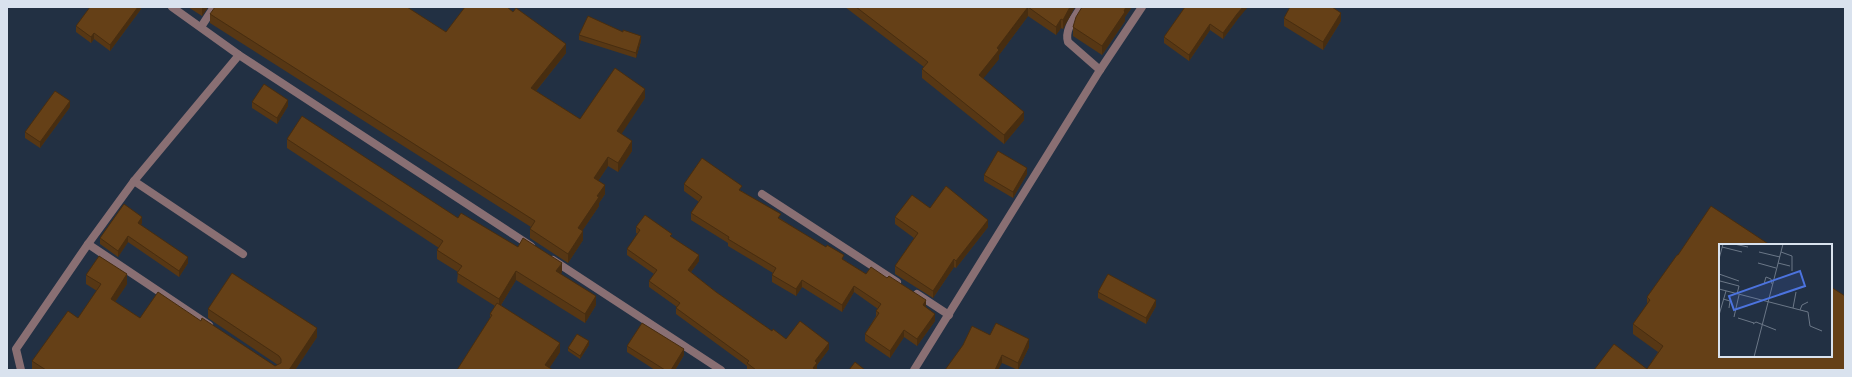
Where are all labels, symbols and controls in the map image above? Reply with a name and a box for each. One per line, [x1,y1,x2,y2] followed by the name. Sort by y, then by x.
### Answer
[1719,244,1832,357] inset map

